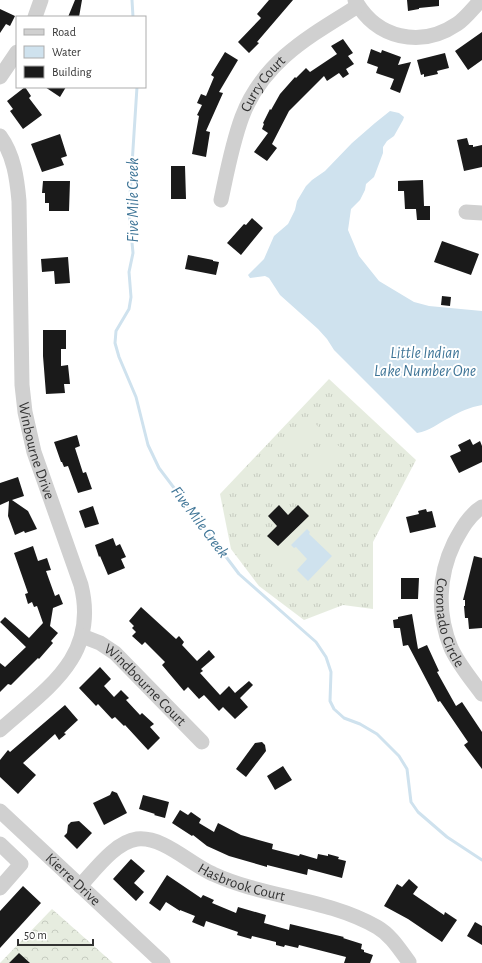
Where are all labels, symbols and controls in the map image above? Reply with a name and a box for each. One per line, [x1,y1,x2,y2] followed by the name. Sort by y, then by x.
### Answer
[16,16,146,88] legend
[52,26,76,38] text: Road
[52,46,81,58] text: Water
[238,52,288,114] street label: Curry Court
[52,66,92,78] text: Building
[125,157,141,243] water label: Five Mile Creek
[374,345,476,379] water label: Little Indian Lake Number One
[16,401,58,501] street label: Winbourne Drive
[168,483,232,561] water label: Five Mile Creek
[434,577,468,670] street label: Coronado Circle
[102,641,189,729] street label: Windbourne Court
[43,850,104,908] street label: Kierre Drive
[195,860,287,903] street label: Hasbrook Court
[18,921,93,947] scale bar
[24,929,47,941] text: 50 m

